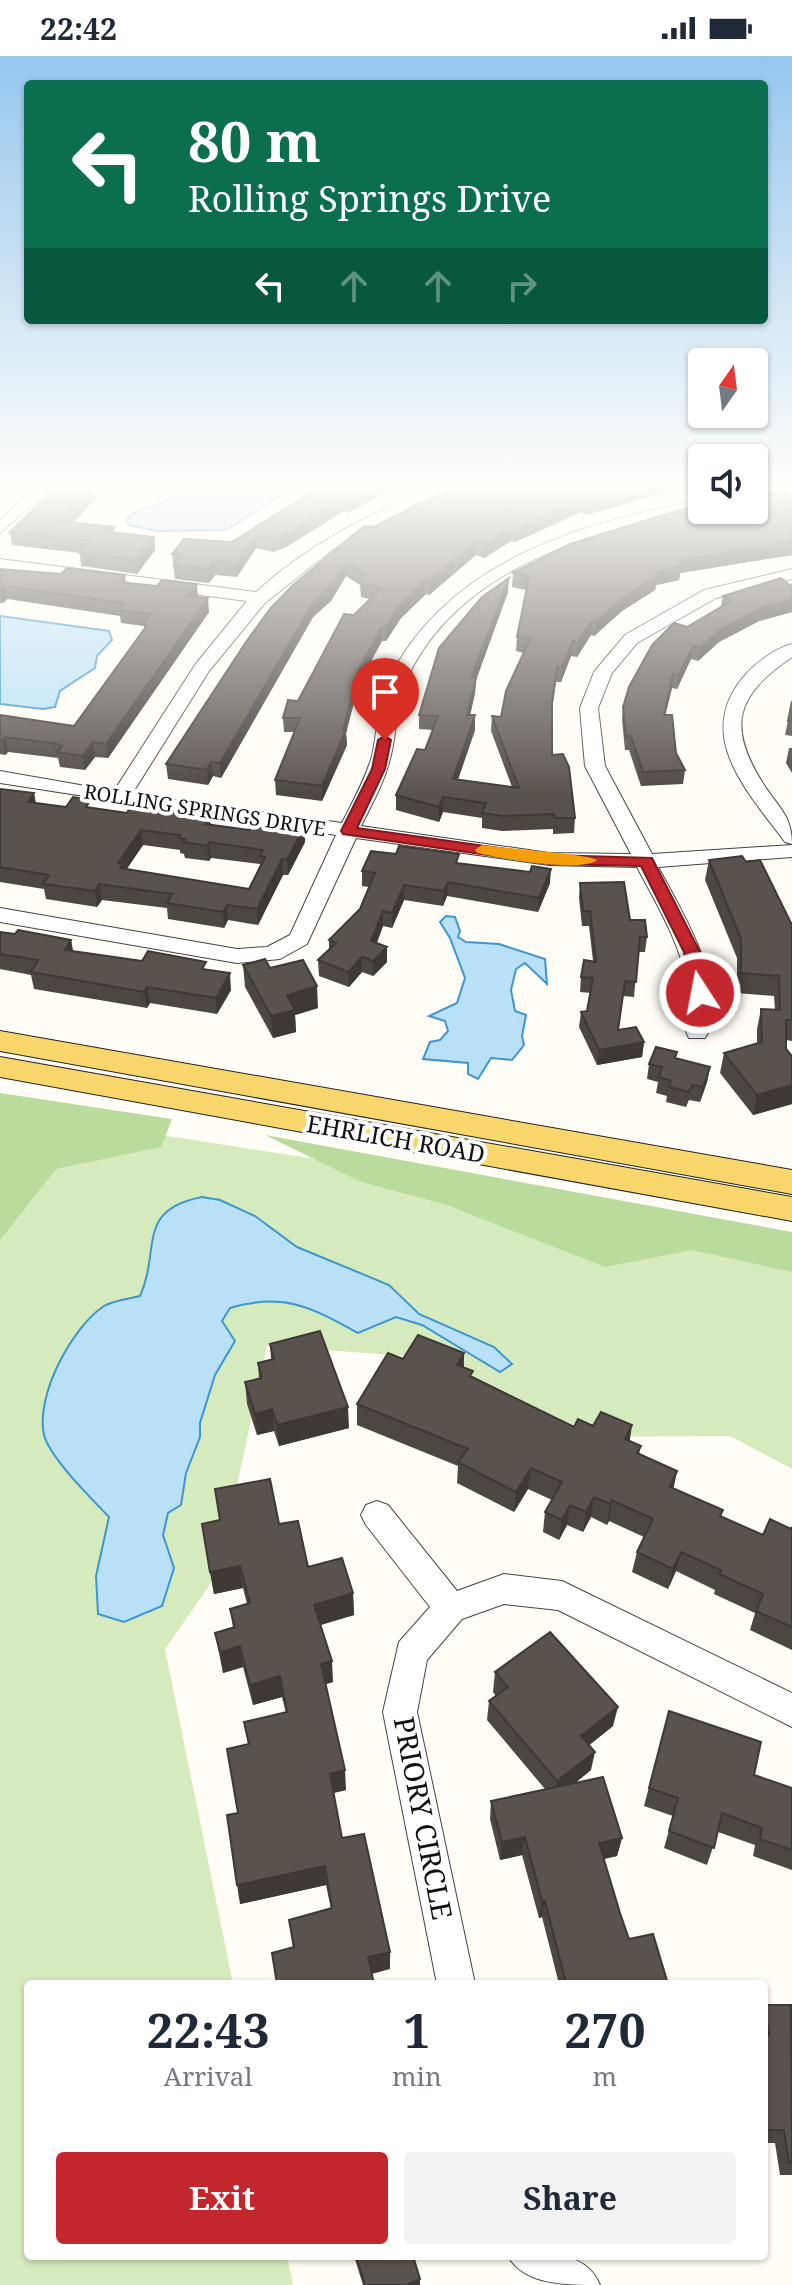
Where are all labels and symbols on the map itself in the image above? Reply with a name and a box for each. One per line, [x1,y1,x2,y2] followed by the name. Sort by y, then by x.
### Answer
[688,348,768,428] north arrow
[351,658,419,740] pin
[82,778,328,842] street label: ROLLING SPRINGS DRIVE
[658,951,742,1035] position arrow
[304,1106,488,1170] street label: EHRLICH ROAD
[386,1713,462,1923] street label: PRIORY CIRCLE

